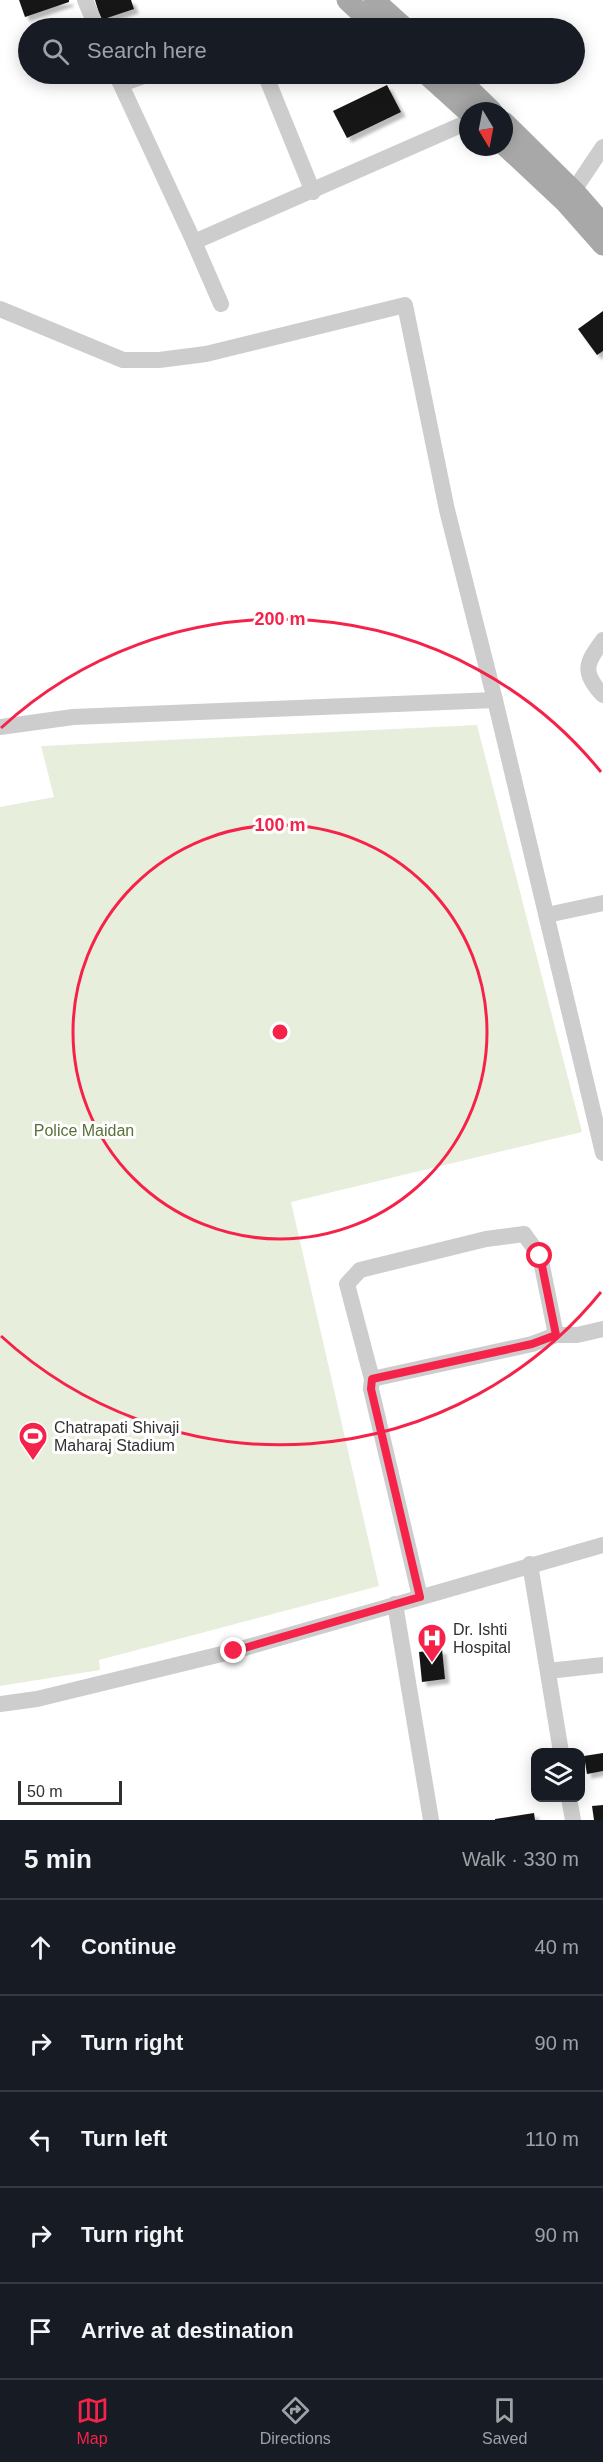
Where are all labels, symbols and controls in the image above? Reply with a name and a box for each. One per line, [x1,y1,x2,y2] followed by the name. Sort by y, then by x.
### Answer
[18,18,585,84] search box
[39,35,72,68] icon: search
[87,38,207,63] text: Search here
[459,102,513,156] north arrow
[254,609,306,629] text: 200 m
[254,815,306,835] text: 100 m
[270,1022,290,1042] centre of rings
[34,1122,134,1139] park label: Police Maidan
[526,1242,552,1268] route start
[54,1419,179,1454] place label: Chatrapati Shivaji Maharaj Stadium
[17,1420,49,1462] sports icon: Chatrapati Shivaji Maharaj Stadium
[453,1621,511,1656] place label: Dr. Ishti Hospital
[416,1622,448,1664] hospital icon: Dr. Ishti Hospital
[220,1637,246,1663] route end
[531,1748,585,1802] map controls
[531,1748,585,1802] button: layers
[18,1778,122,1806] scale bar
[27,1783,63,1800] text: 50 m
[24,1844,92,1874] text: 5 min
[462,1848,579,1870] text: Walk · 330 m
[24,1931,57,1964] icon: ahead
[81,1934,176,1959] text: Continue
[535,1936,579,1958] text: 40 m
[24,2027,57,2060] icon: right
[81,2030,183,2055] text: Turn right
[535,2032,579,2054] text: 90 m
[24,2123,57,2156] icon: left
[81,2126,167,2151] text: Turn left
[525,2128,579,2150] text: 110 m
[24,2219,57,2252] icon: right
[81,2222,183,2247] text: Turn right
[535,2224,579,2246] text: 90 m
[24,2315,57,2348] icon: arrive
[81,2318,294,2343] text: Arrive at destination
[76,2394,109,2448] tab: Map
[260,2394,331,2448] tab: Directions
[482,2394,527,2448] tab: Saved

